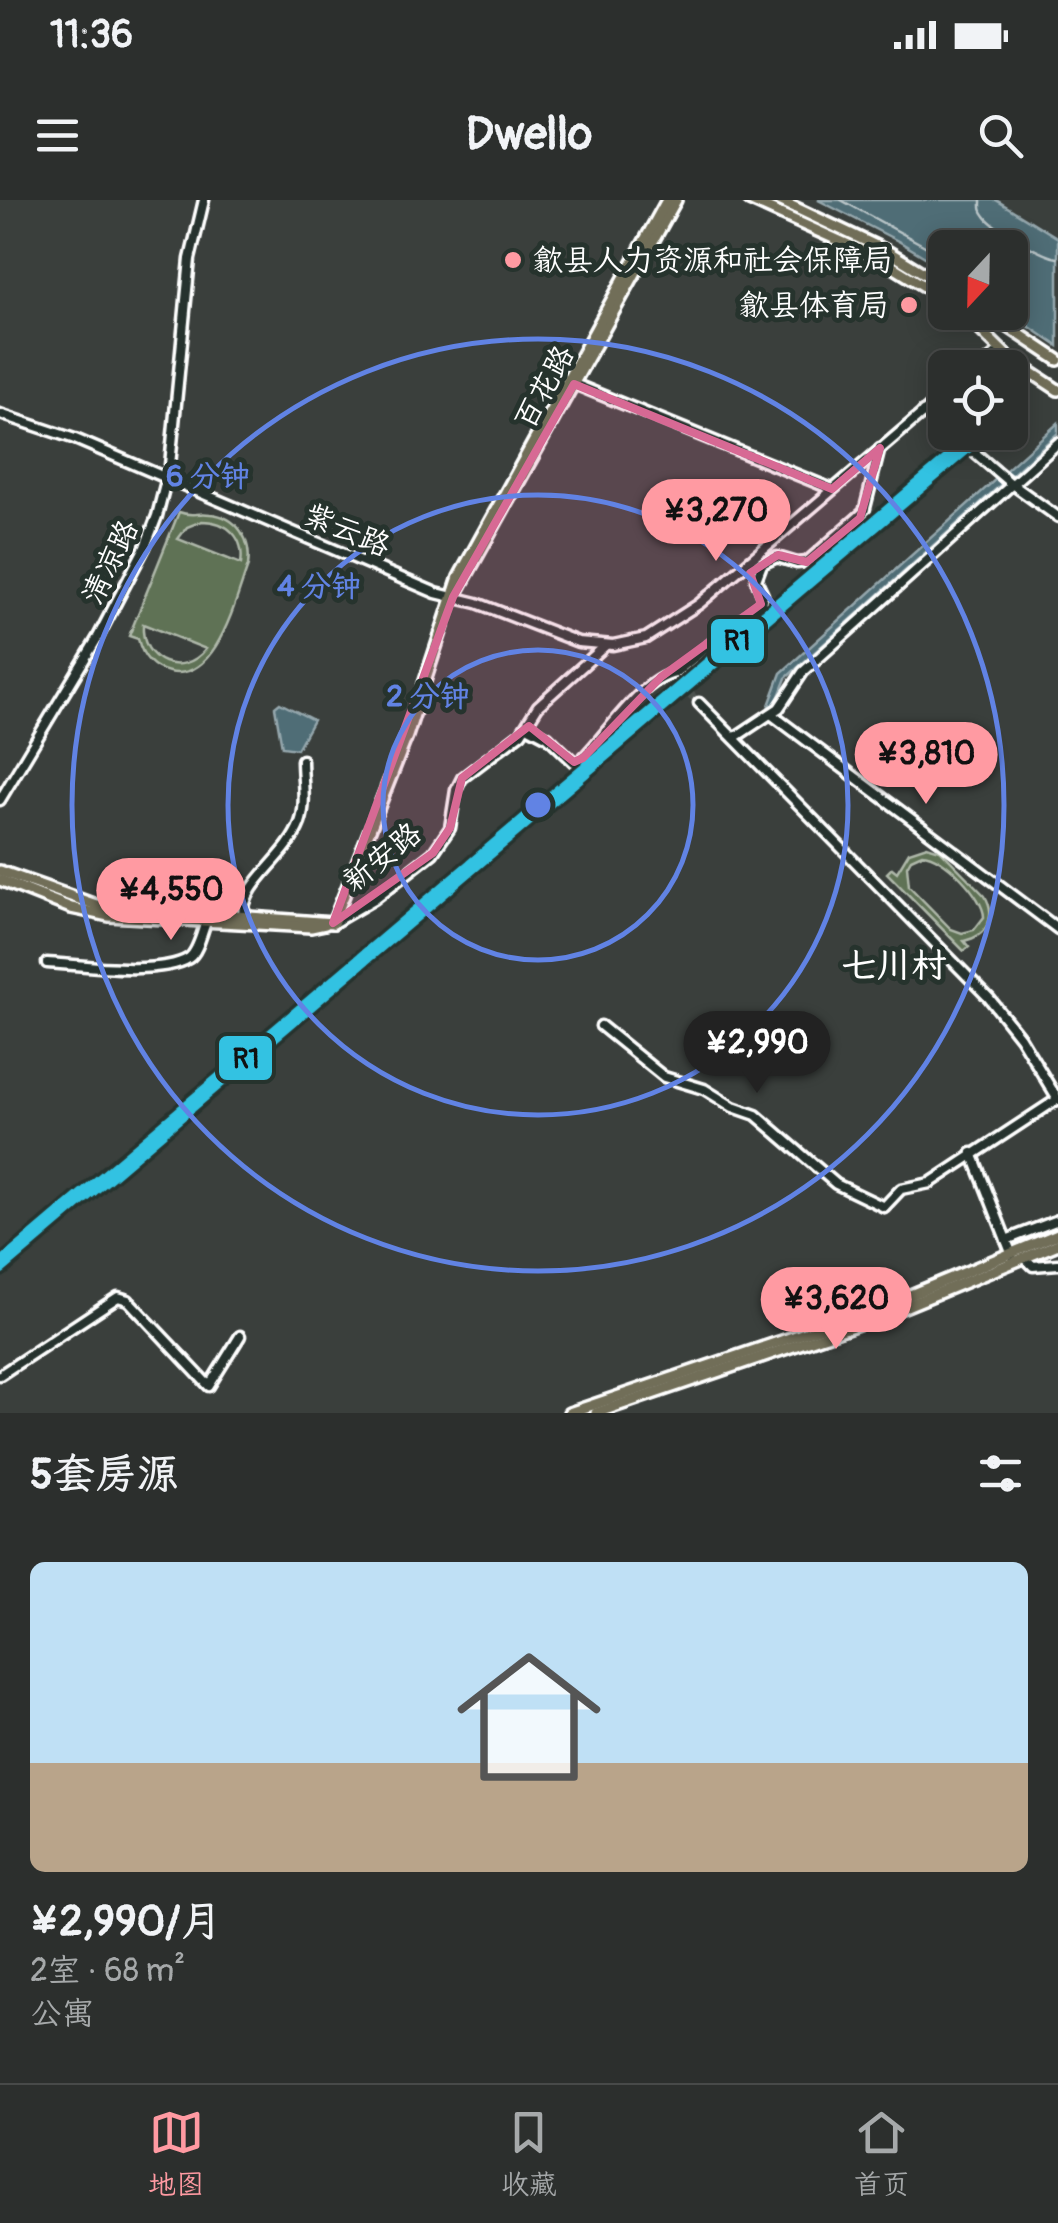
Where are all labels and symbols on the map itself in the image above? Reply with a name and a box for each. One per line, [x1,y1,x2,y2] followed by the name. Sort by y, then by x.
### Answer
[928,230,1028,330] north arrow
[533,242,893,279] place label: 歙县人力资源和社会保障局
[502,249,524,271] marker: 歙县人力资源和社会保障局
[739,287,889,324] place label: 歙县体育局
[898,294,920,316] marker: 歙县体育局
[506,339,582,436] street label: 百花路
[166,458,250,495] text: 6 分钟
[635,479,797,564] pin: ¥3,270
[298,496,395,565] street label: 紫云路
[74,514,147,611] street label: 清凉路
[277,568,361,605] text: 4 分钟
[709,617,766,665] line badge: R1
[723,624,751,659] text: R1
[386,678,470,715] text: 2 分钟
[845,722,1007,807] pin: ¥3,810
[520,787,556,823] centre of rings
[336,815,429,900] street label: 新安路
[90,858,252,943] pin: ¥4,550
[841,944,947,988] district label: 七川村
[676,1011,838,1096] pin: ¥2,990
[217,1034,274,1082] line badge: R1
[232,1042,260,1077] text: R1
[755,1267,917,1352] pin: ¥3,620

